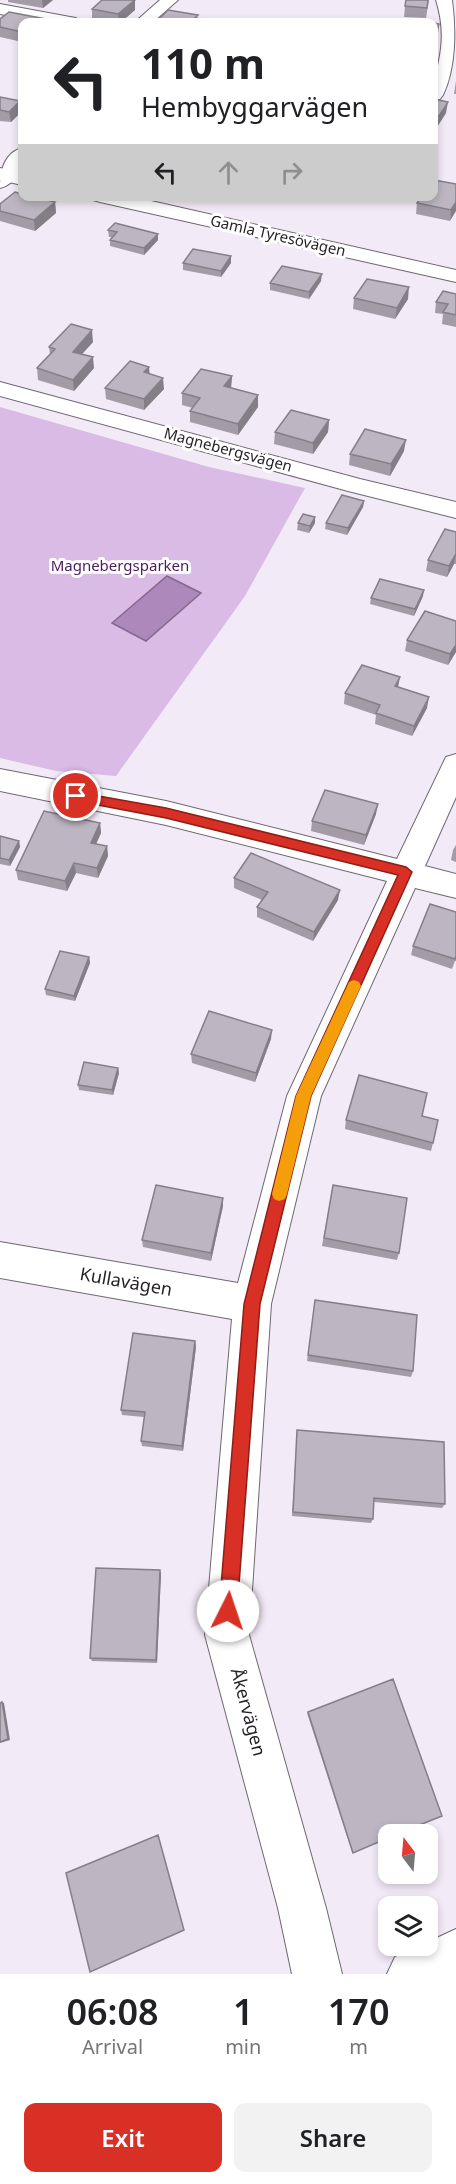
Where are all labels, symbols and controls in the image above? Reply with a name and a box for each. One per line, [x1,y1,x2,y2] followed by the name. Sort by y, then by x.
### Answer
[141,34,265,91] text: 110 m
[42,42,120,120] icon: left
[141,88,368,125] text: Hembyggarvägen
[149,156,182,189] icon: left
[212,156,245,189] icon: ahead
[275,156,308,189] icon: right
[208,210,348,260] street label: Gamla Tyresövägen
[162,422,295,476] street label: Magnebergsvägen
[51,555,189,575] park label: Magnebergsparken
[50,770,101,821] pin
[59,779,92,812] icon: arrive
[78,1261,174,1301] street label: Kullavägen
[196,1579,260,1643] position arrow
[226,1665,272,1758] street label: Åkervägen
[378,1824,438,1884] north arrow
[378,1824,438,1956] map controls
[378,1896,438,1956] button: layers
[66,1987,159,2036] text: 06:08
[233,1987,254,2036] text: 1
[328,1987,390,2036] text: 170
[82,2033,143,2060] text: Arrival
[225,2033,261,2060] text: min
[349,2033,368,2060] text: m
[24,2103,222,2172] button: Exit
[234,2103,432,2172] button: Share

